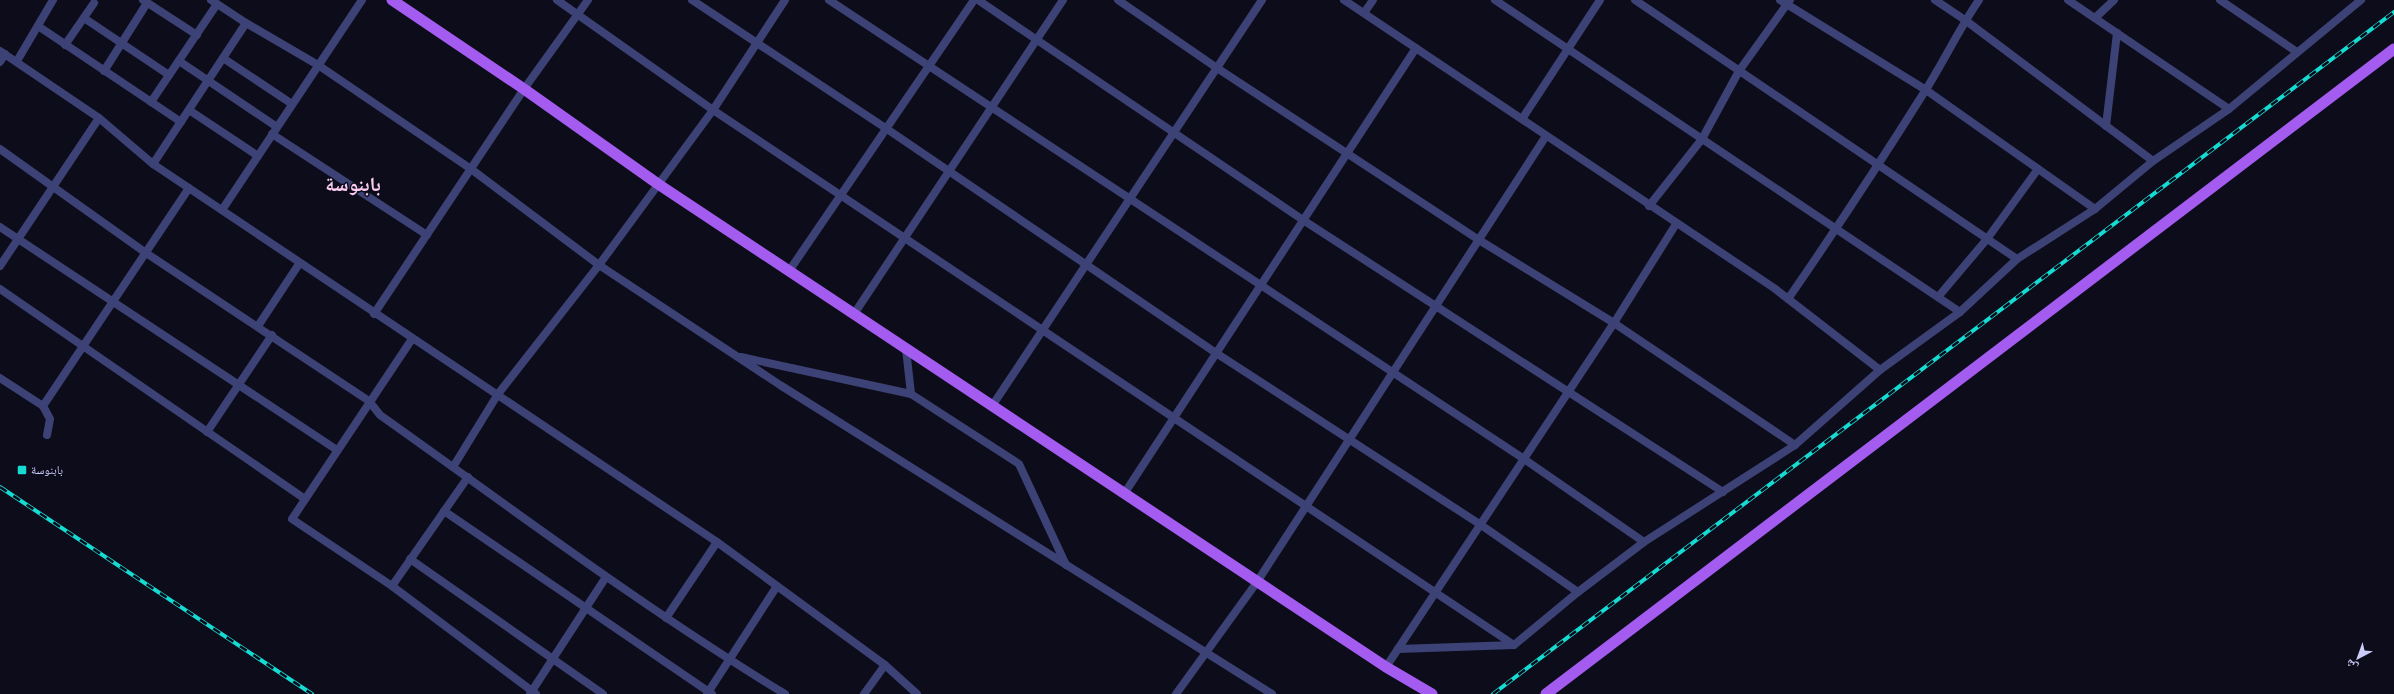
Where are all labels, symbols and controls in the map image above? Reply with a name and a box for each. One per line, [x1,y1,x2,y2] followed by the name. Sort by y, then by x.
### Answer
[325,171,381,196] district label: بابنوسة
[31,462,63,477] place label: بابنوسة
[16,464,28,476] marker: بابنوسة
[2338,638,2378,678] north arrow
[2342,655,2361,675] text: ش

